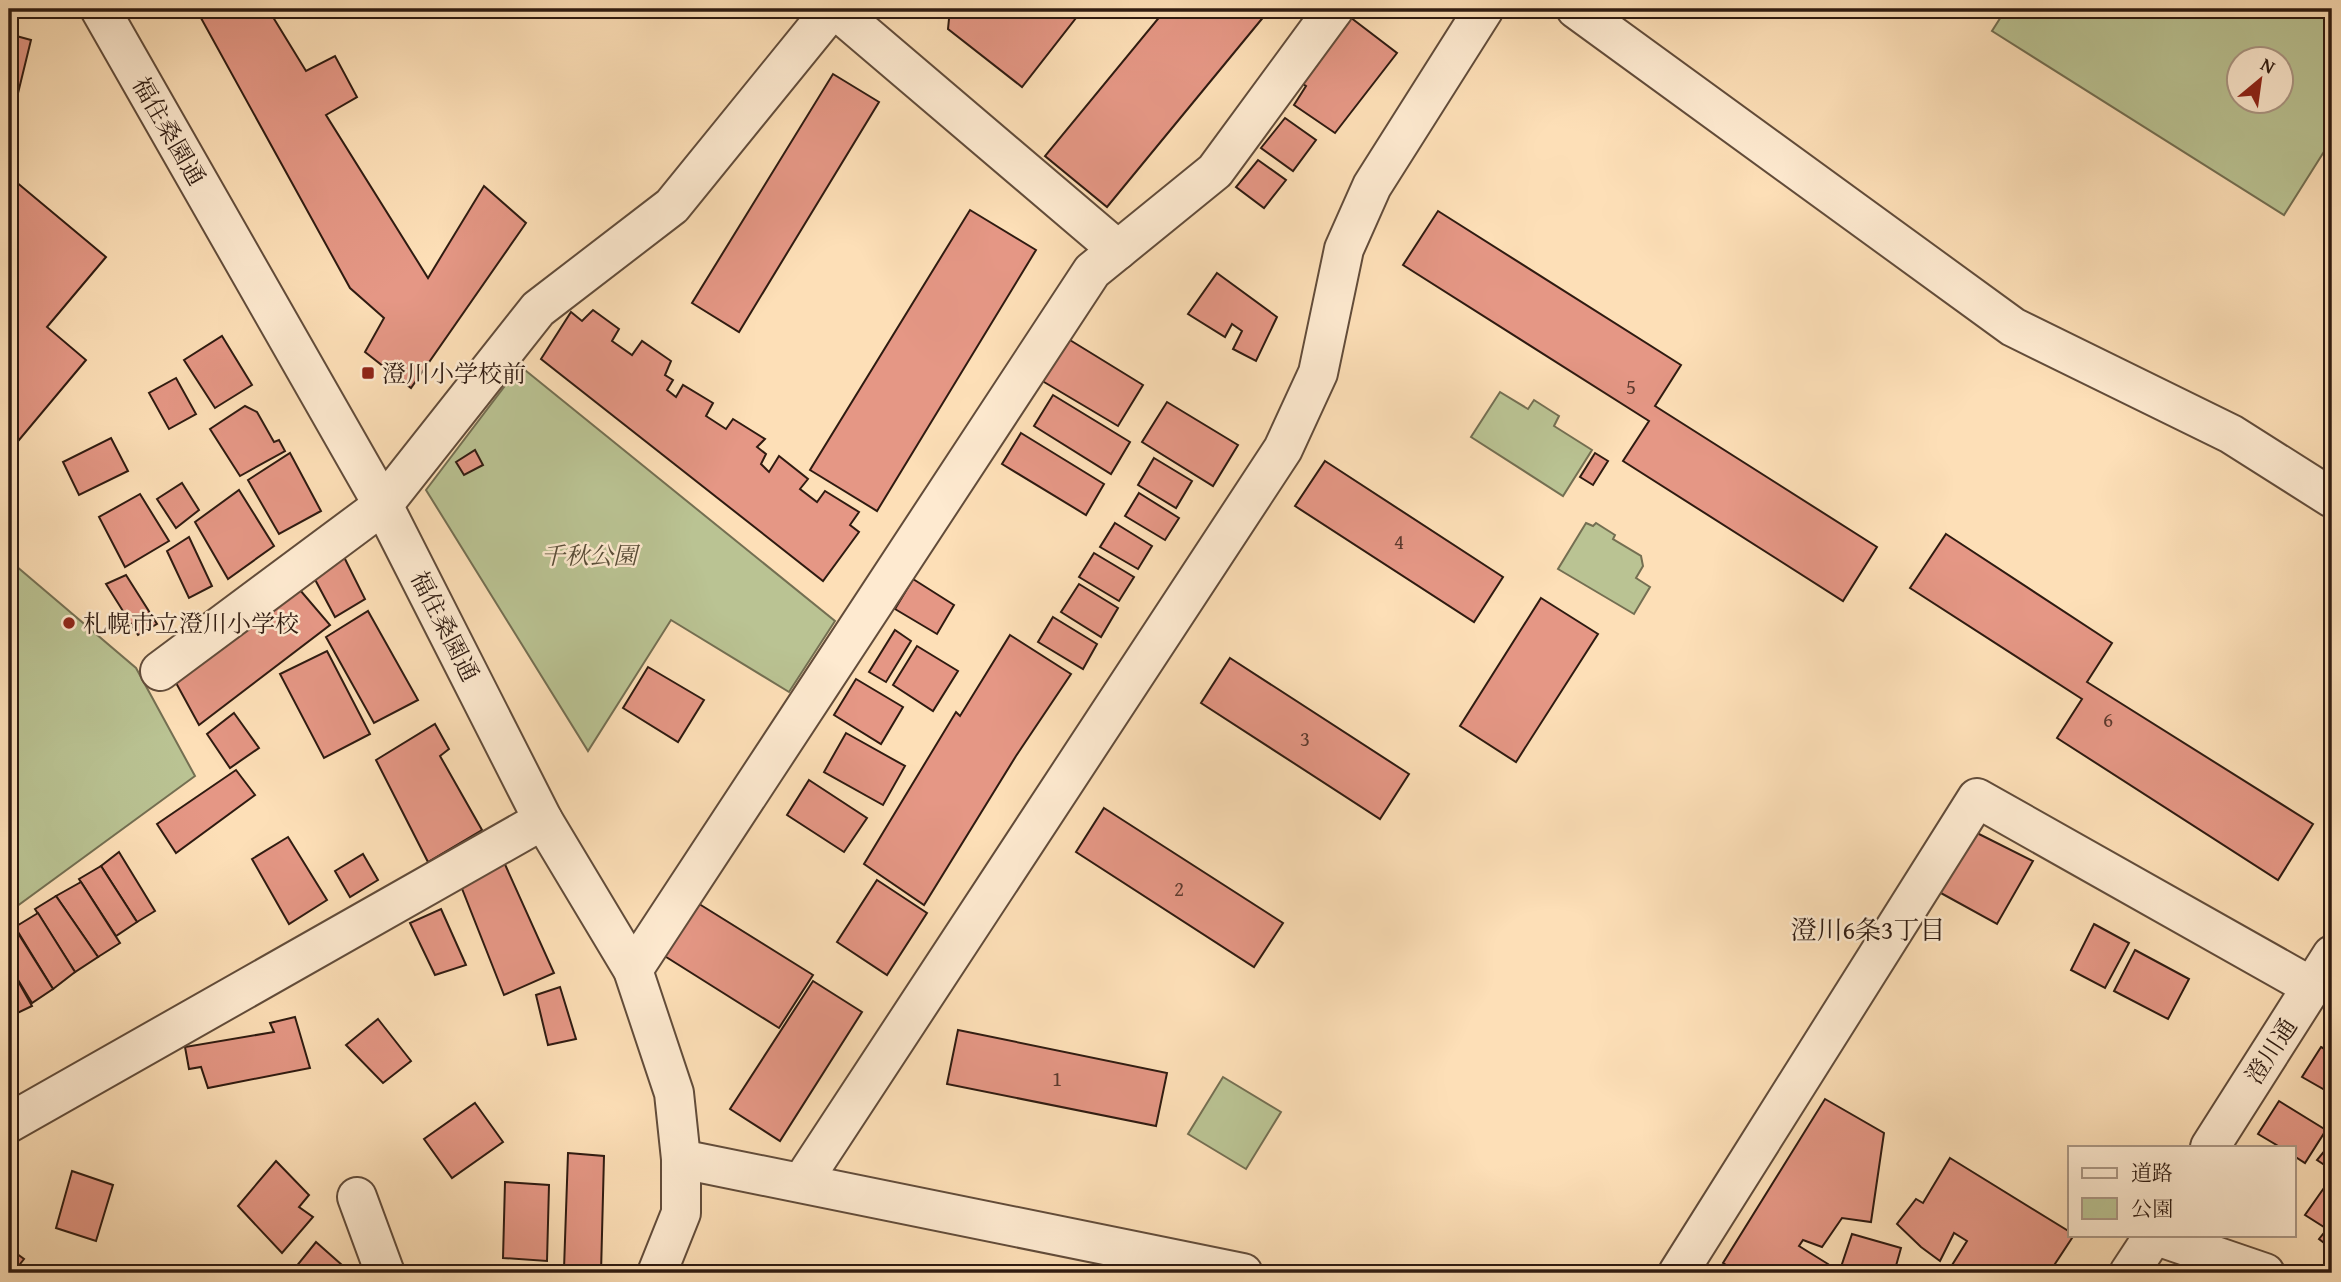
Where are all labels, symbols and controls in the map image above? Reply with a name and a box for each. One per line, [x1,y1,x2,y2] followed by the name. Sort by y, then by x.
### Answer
[2226,46,2296,116] north arrow
[2256,50,2281,81] text: N
[124,70,214,192] street label: 福住桑園通
[382,356,526,391] place label: 澄川小学校前
[360,365,376,381] marker: 澄川小学校前
[1626,371,1636,402] house number: 5
[1394,526,1404,557] house number: 4
[541,538,641,573] park label: 千秋公園
[402,565,488,687] street label: 福住桑園通
[83,606,299,641] place label: 札幌市立澄川小学校
[61,615,77,631] marker: 札幌市立澄川小学校
[2103,704,2113,735] house number: 6
[1300,723,1310,754] house number: 3
[1174,873,1184,904] house number: 2
[1790,910,1946,949] district label: 澄川6条3丁目
[2237,1011,2305,1091] street label: 澄川通
[1052,1063,1062,1094] house number: 1
[2068,1146,2296,1236] legend
[2131,1157,2173,1188] text: 道路
[2131,1193,2173,1224] text: 公園

